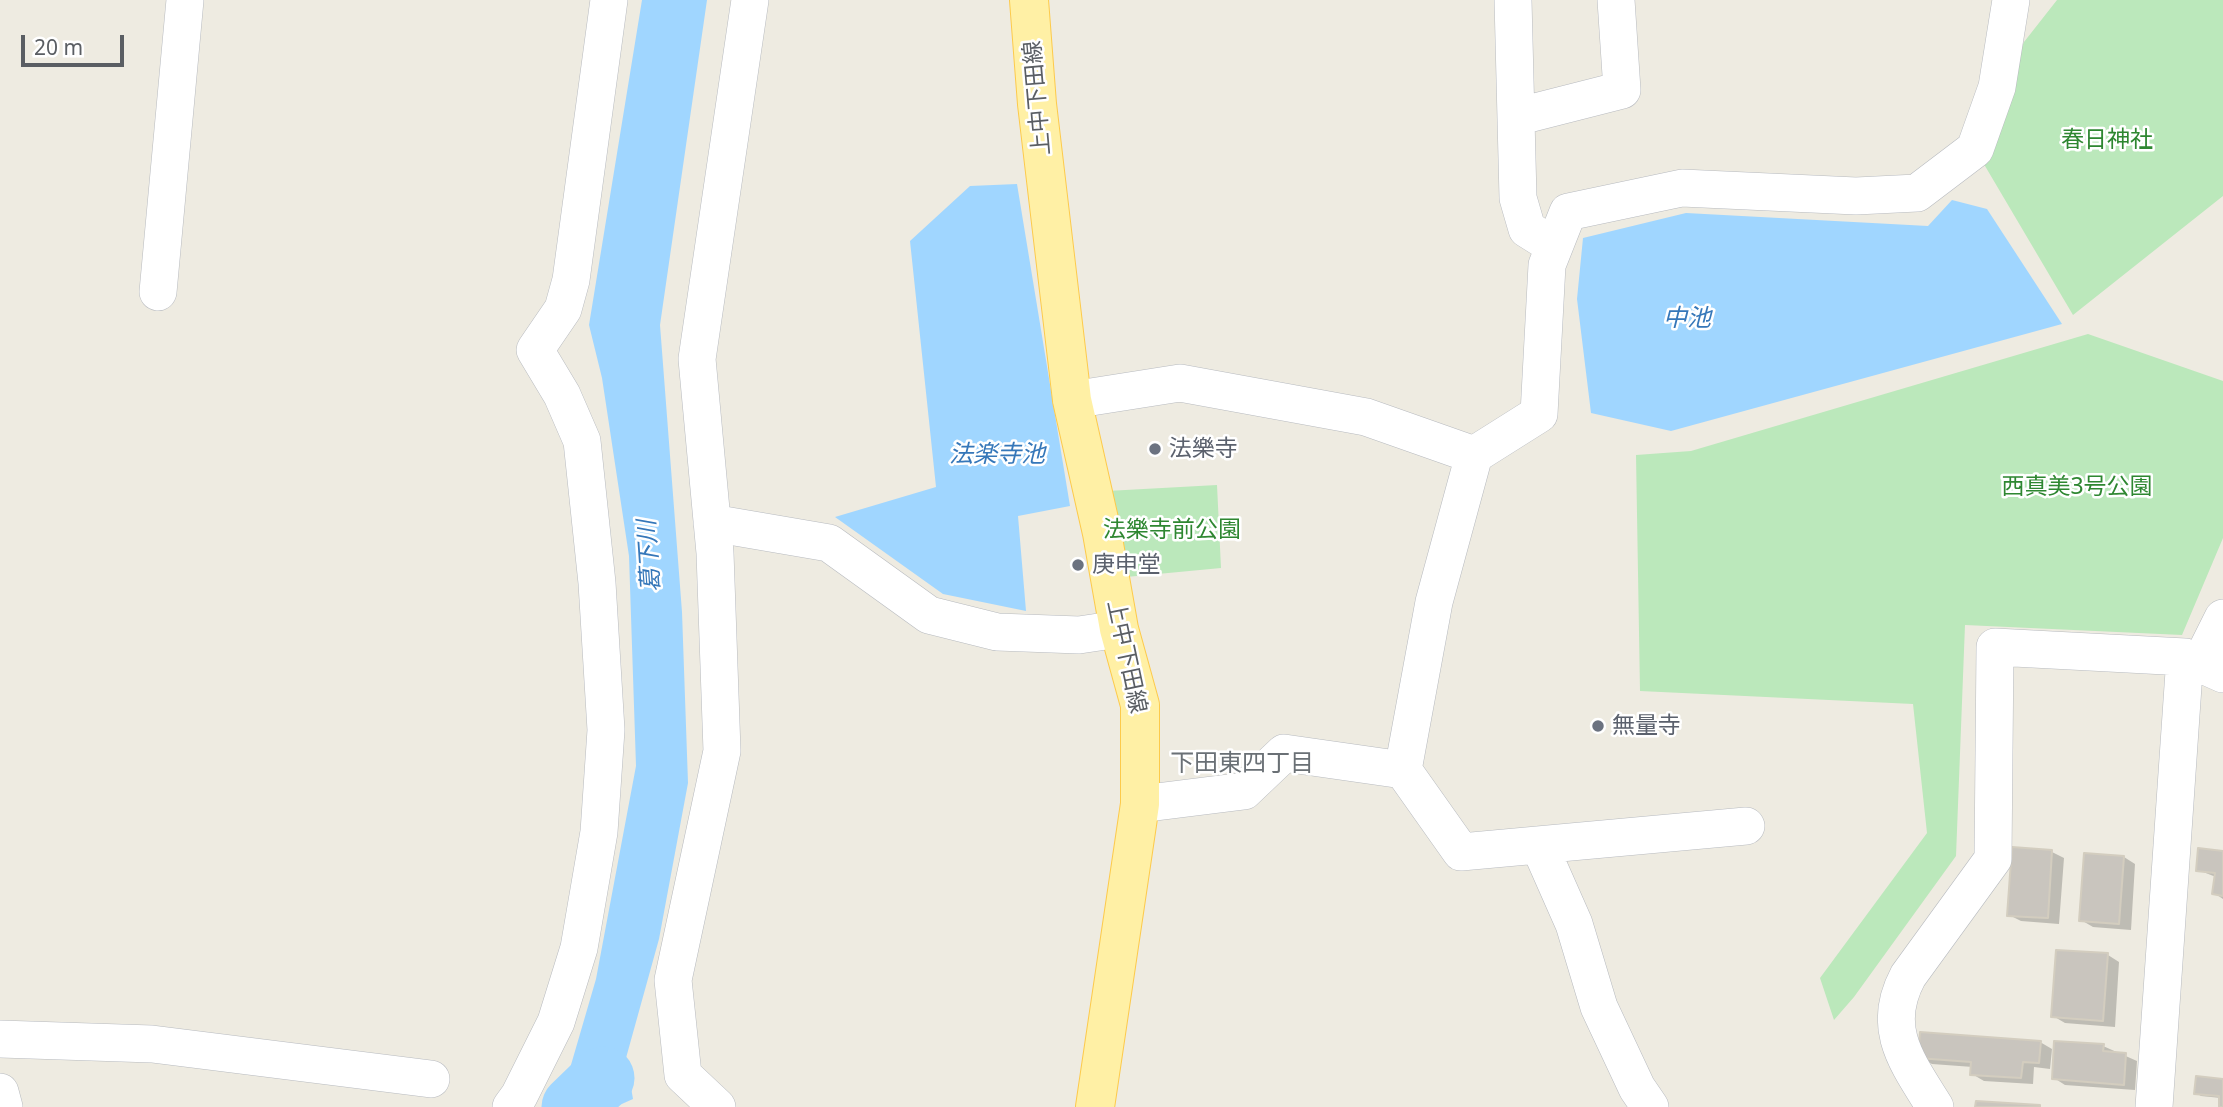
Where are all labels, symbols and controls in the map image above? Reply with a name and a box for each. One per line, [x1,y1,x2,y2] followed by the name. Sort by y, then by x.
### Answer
[24,21,128,65] scale bar
[34,33,83,61] text: 20 m
[1019,40,1057,156] street label: 上中下田線
[2061,126,2153,154] park label: 春日神社
[1663,305,1711,333] water label: 中池
[1169,435,1238,463] place label: 法樂寺
[949,441,1045,469] water label: 法楽寺池
[1147,441,1163,457] marker: 法樂寺
[2001,473,2153,501] park label: 西真美3号公園
[1103,516,1241,544] park label: 法樂寺前公園
[633,519,667,593] water label: 葛下川
[1092,551,1161,579] place label: 庚申堂
[1070,557,1086,573] marker: 庚申堂
[1101,598,1151,716] street label: 上中下田線
[1612,712,1681,740] place label: 無量寺
[1590,718,1606,734] marker: 無量寺
[1170,750,1314,778] district label: 下田東四丁目

